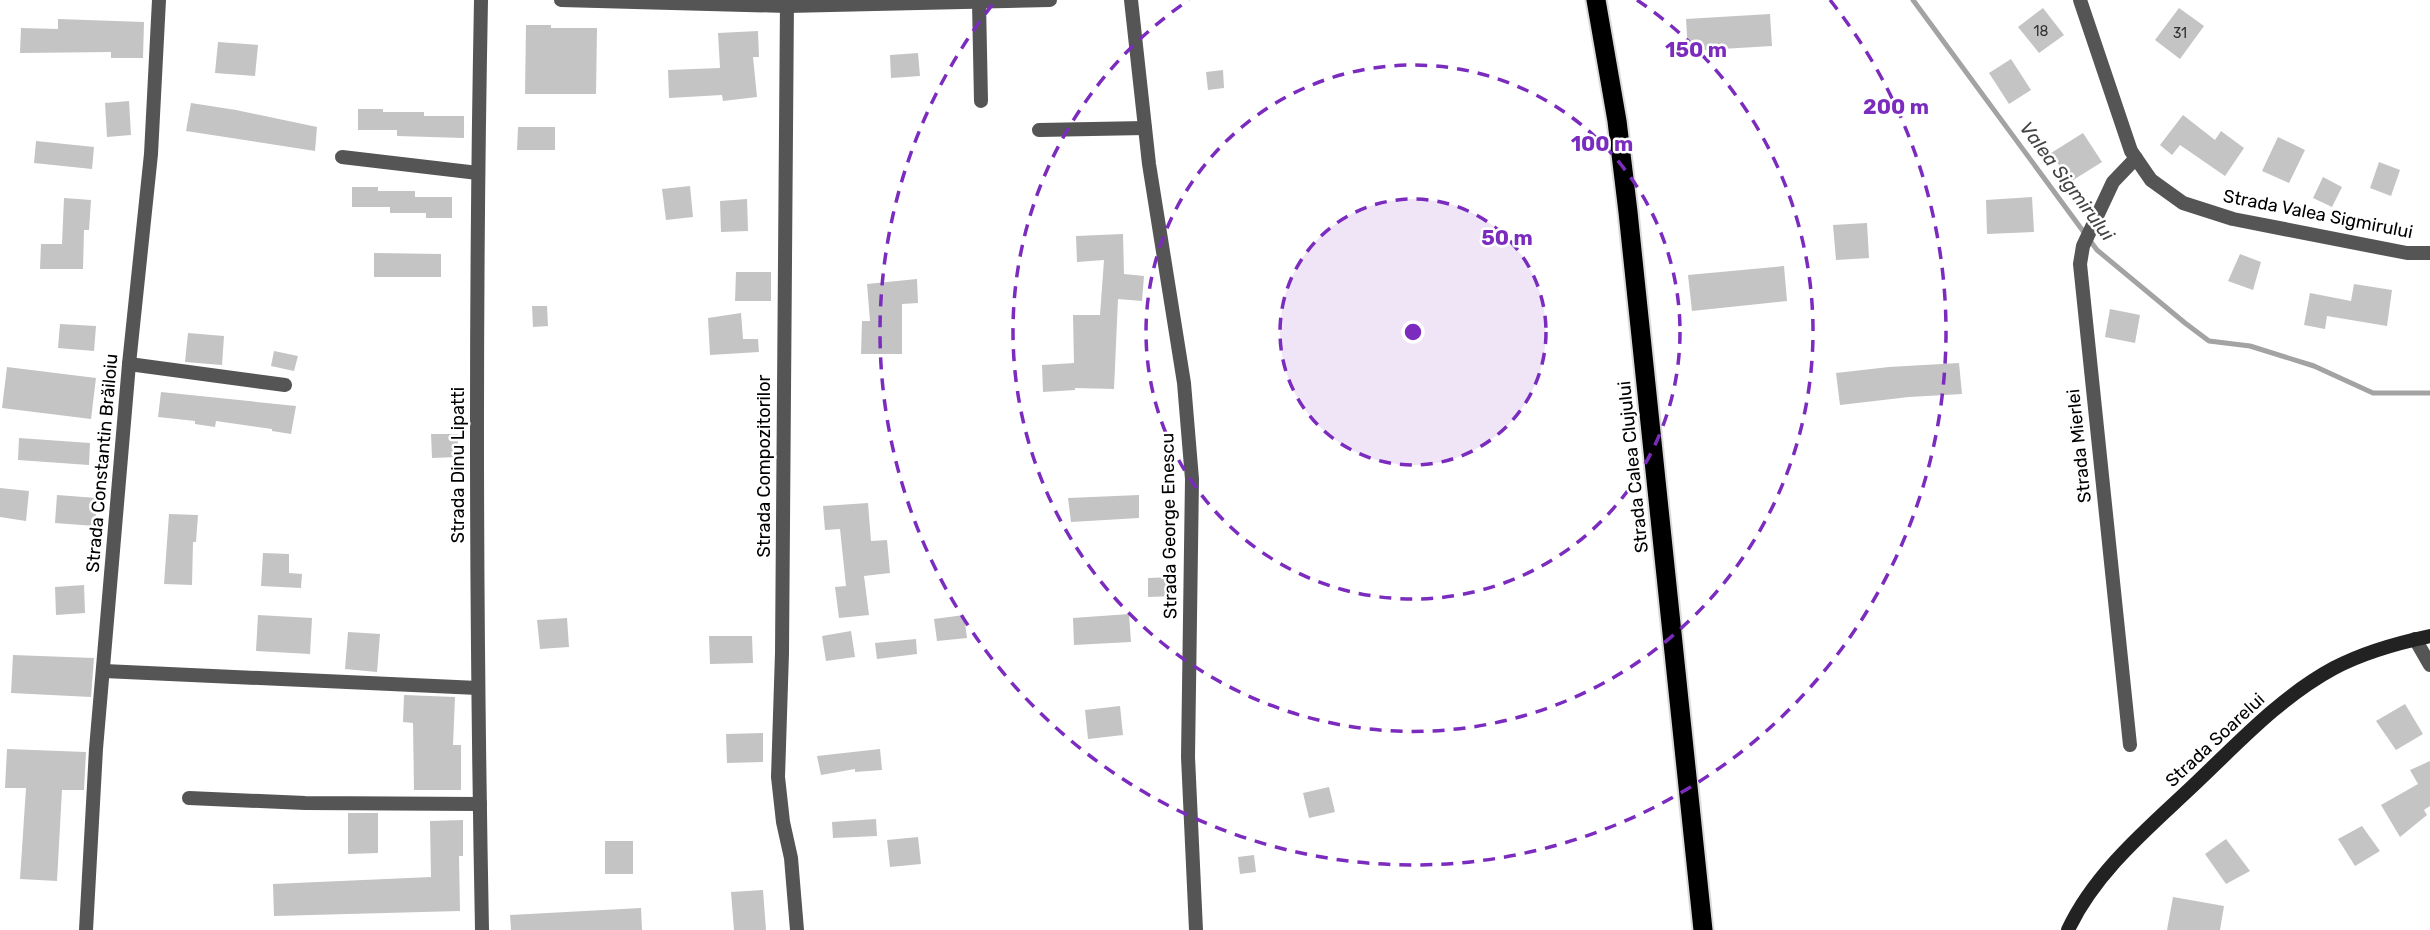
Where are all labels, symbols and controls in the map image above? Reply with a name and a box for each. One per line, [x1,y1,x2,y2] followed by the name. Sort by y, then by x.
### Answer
[2034,23,2049,40] house number: 18
[2173,25,2187,42] house number: 31
[1665,37,1727,62] text: 150 m
[1863,94,1929,119] text: 200 m
[2015,117,2120,245] water label: Valea Sigmirului
[1571,131,1633,156] text: 100 m
[2221,185,2415,243] street label: Strada Valea Sigmirului
[1481,225,1533,250] text: 50 m
[1401,320,1425,344] centre of rings
[81,353,123,573] street label: Strada Constantin Brăiloiu
[753,374,775,557] street label: Strada Compozitorilor
[1613,380,1653,554] street label: Strada Calea Clujului
[447,387,469,543] street label: Strada Dinu Lipatti
[2062,388,2096,504] street label: Strada Mierlei
[1156,433,1182,619] street label: Strada George Enescu
[2161,688,2269,792] street label: Strada Soarelui

